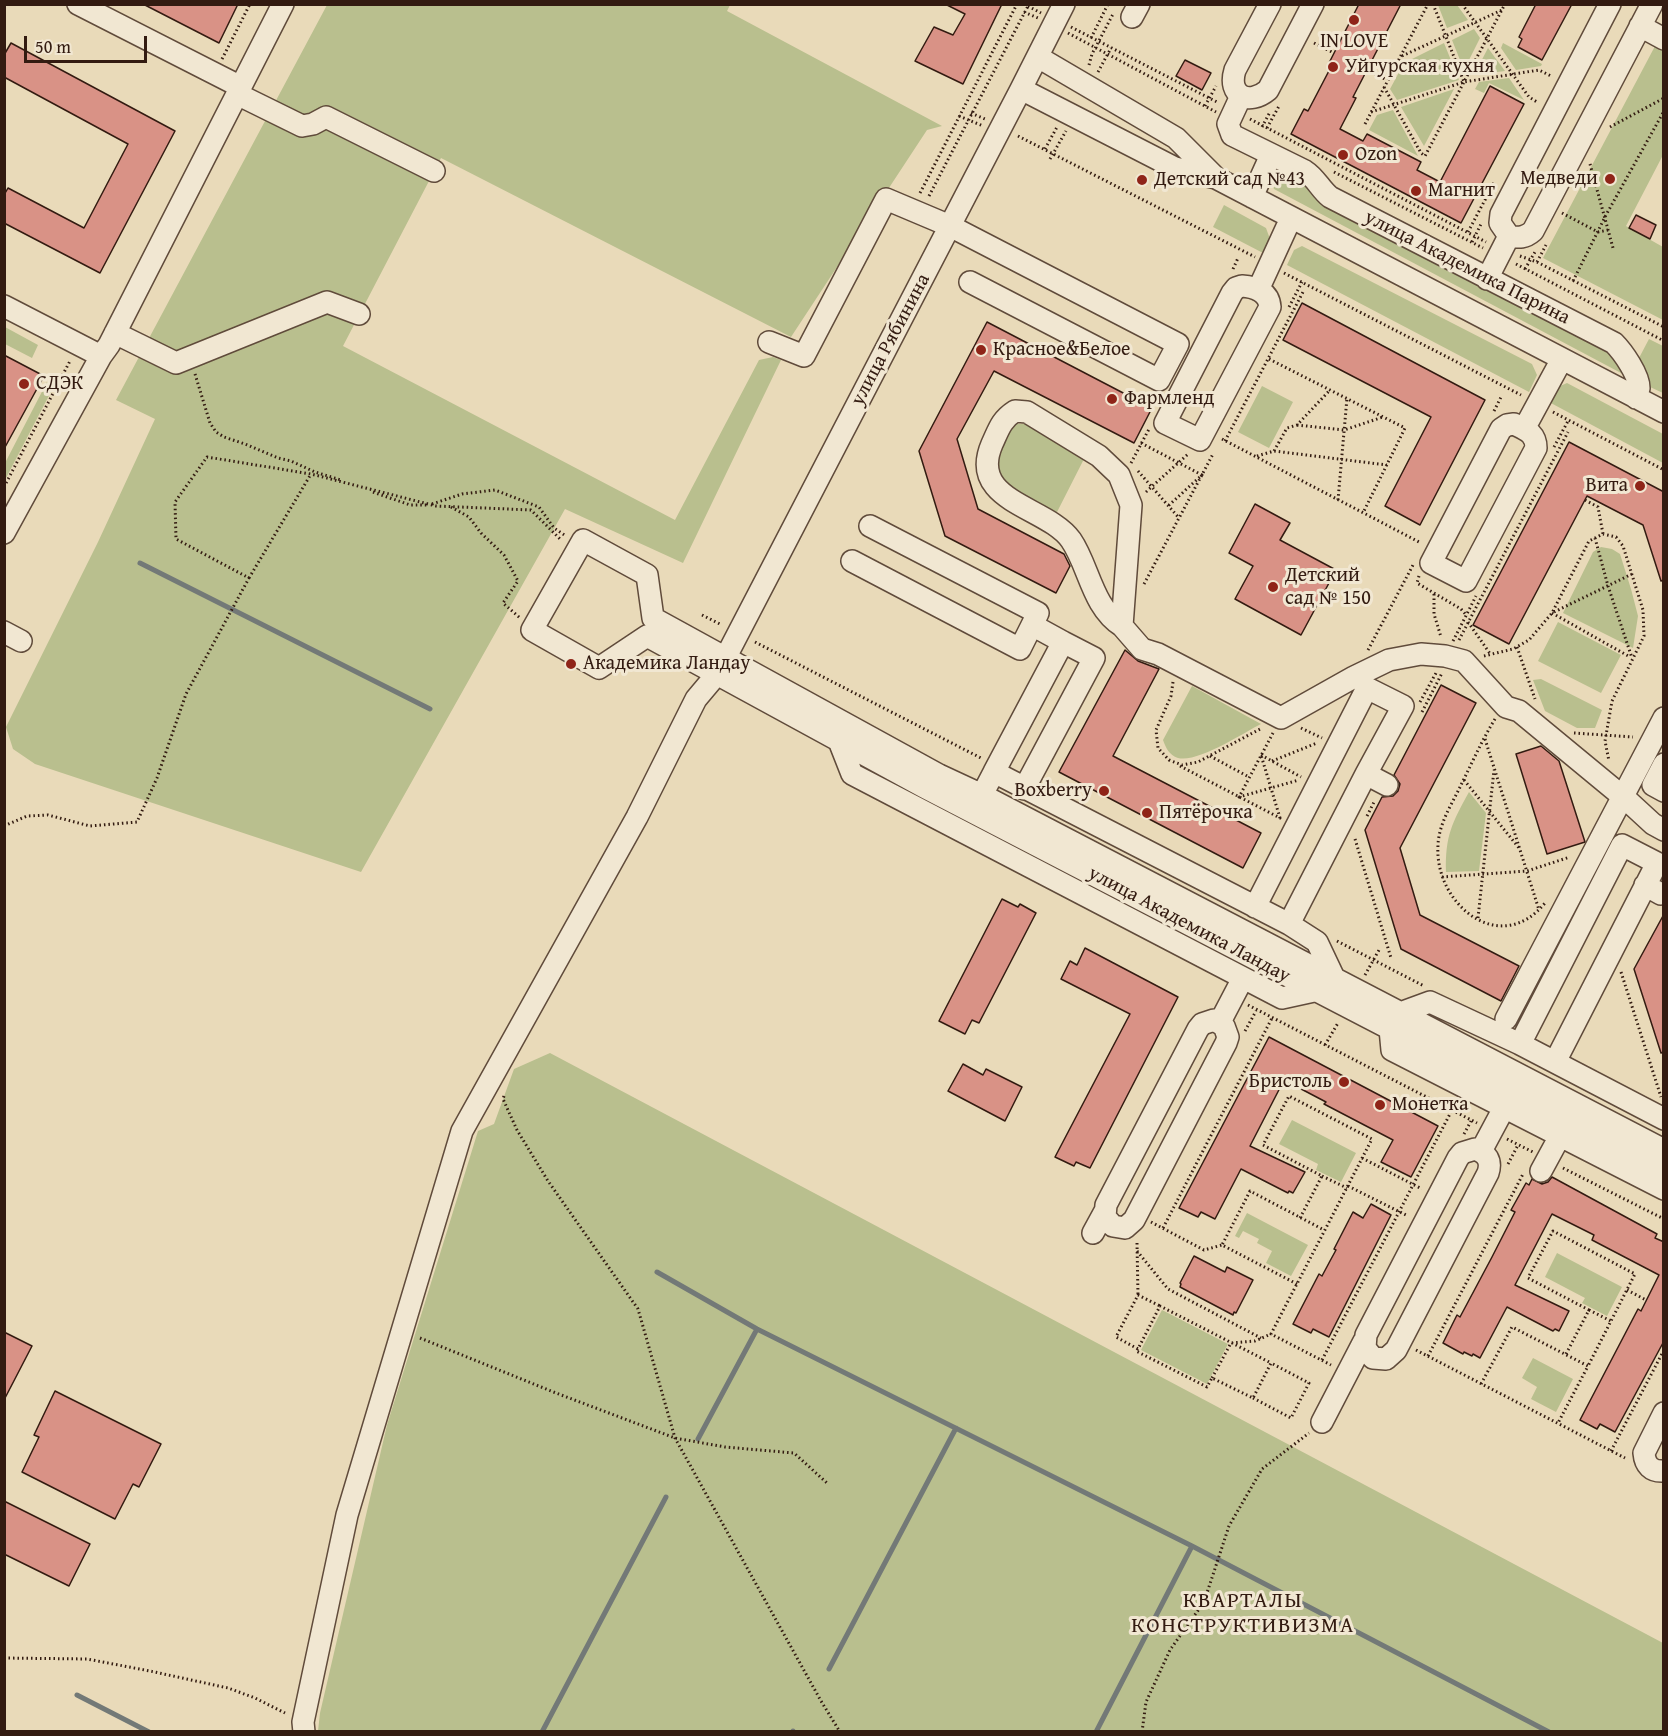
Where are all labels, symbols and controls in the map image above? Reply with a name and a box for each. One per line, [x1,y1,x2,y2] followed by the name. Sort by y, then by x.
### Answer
[1347,13,1361,27] marker: IN LOVE
[27,24,150,62] scale bar
[1320,30,1388,54] place label: IN LOVE
[35,33,71,60] text: 50 m
[1345,55,1494,79] place label: Уйгурская кухня
[1326,60,1340,74] marker: Уйгурская кухня
[1355,143,1397,167] place label: Ozon
[1336,148,1350,162] marker: Ozon
[1520,167,1598,191] place label: Медведи
[1154,168,1305,192] place label: Детский сад №43
[1603,172,1617,186] marker: Медведи
[1135,173,1149,187] marker: Детский сад №43
[1428,179,1495,203] place label: Магнит
[1409,184,1423,198] marker: Магнит
[1360,206,1574,330] street label: улица Академика Парина
[846,270,936,410] street label: улица Рябинина
[993,338,1130,362] place label: Красное&Белое
[974,343,988,357] marker: Красное&Белое
[36,372,83,396] place label: СДЭК
[17,377,31,391] marker: СДЭК
[1124,387,1214,411] place label: Фармленд
[1105,392,1119,406] marker: Фармленд
[1586,474,1628,498] place label: Вита
[1633,479,1647,493] marker: Вита
[1285,564,1371,611] place label: Детский сад № 150
[1266,580,1280,594] marker: Детский сад № 150
[583,652,750,676] place label: Академика Ландау
[564,657,578,671] marker: Академика Ландау
[1014,779,1092,803] place label: Boxberry
[1097,784,1111,798] marker: Boxberry
[1159,801,1253,825] place label: Пятёрочка
[1140,806,1154,820] marker: Пятёрочка
[1084,861,1294,989] street label: улица Академика Ландау
[1249,1070,1332,1094] place label: Бристоль
[1337,1075,1351,1089] marker: Бристоль
[1392,1093,1469,1117] place label: Монетка
[1373,1098,1387,1112] marker: Монетка
[1131,1588,1355,1640] district label: КВАРТАЛЫ КОНСТРУКТИВИЗМА

